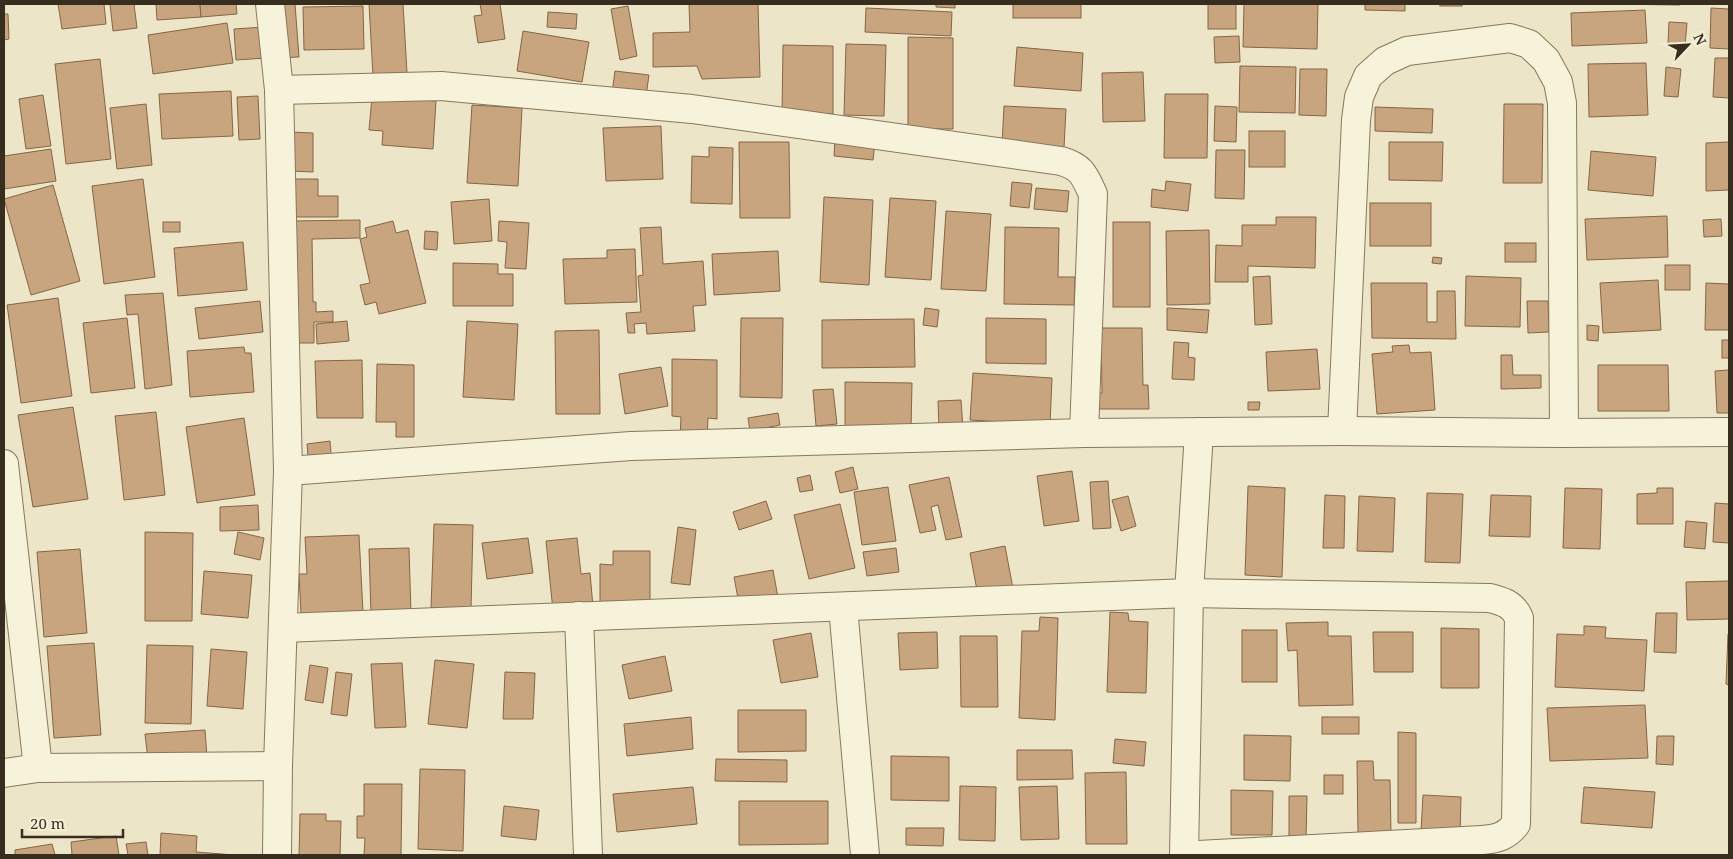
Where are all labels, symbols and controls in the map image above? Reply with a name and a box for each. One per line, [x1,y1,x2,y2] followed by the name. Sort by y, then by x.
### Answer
[1663,20,1713,70] north arrow
[1689,30,1711,48] text: N
[22,806,124,838] scale bar
[30,813,65,833] text: 20 m

